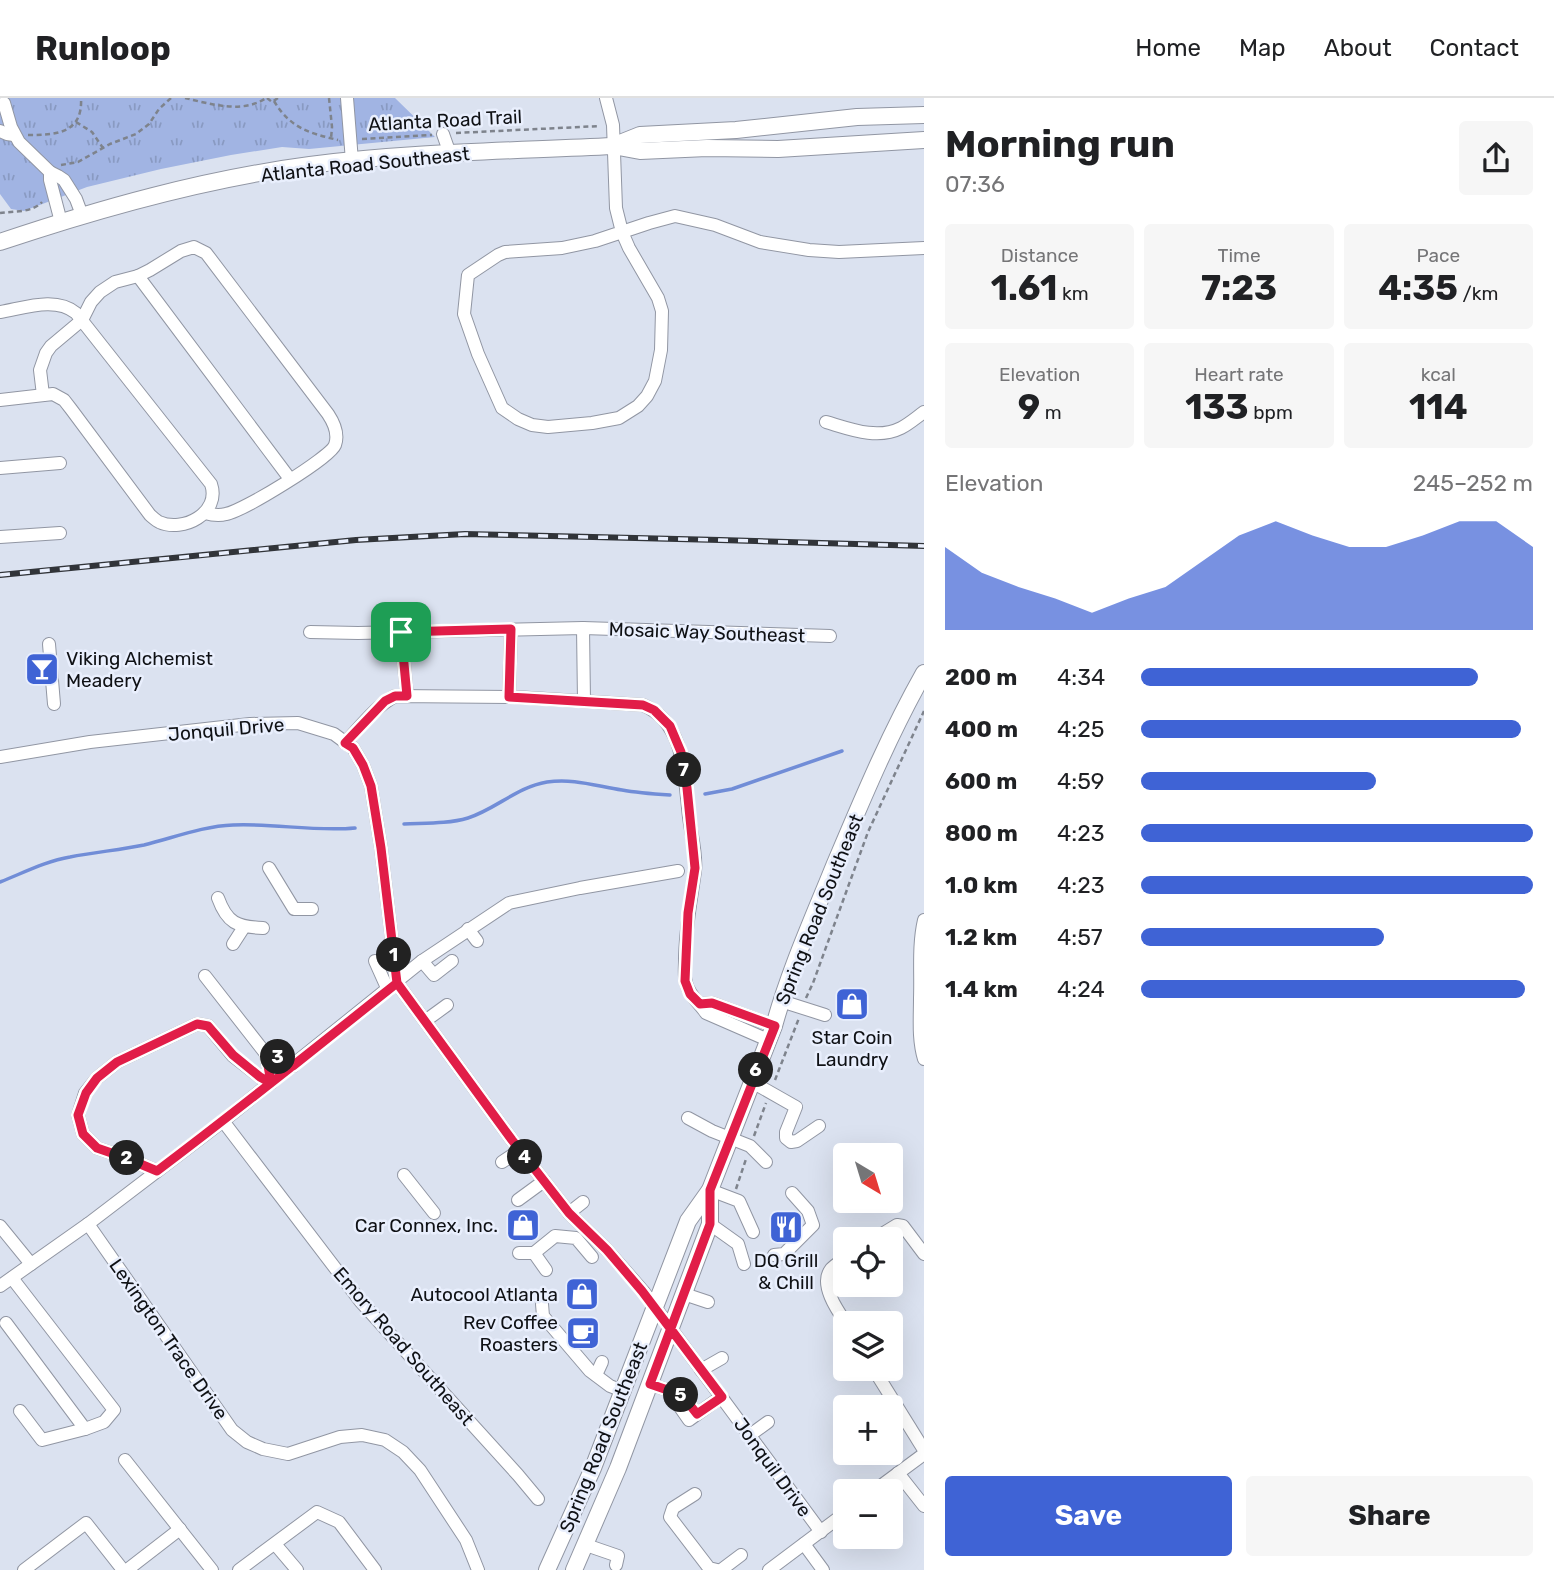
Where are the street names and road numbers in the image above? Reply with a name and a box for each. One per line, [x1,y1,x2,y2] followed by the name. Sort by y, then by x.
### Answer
[367,105,523,136] street label: Atlanta Road Trail
[260,142,471,187] street label: Atlanta Road Southeast
[608,618,806,647] street label: Mosaic Way Southeast
[167,713,285,746] street label: Jonquil Drive
[771,810,868,1008] street label: Spring Road Southeast
[104,1254,233,1424] street label: Lexington Trace Drive
[329,1262,479,1431] street label: Emory Road Southeast
[555,1338,652,1536] street label: Spring Road Southeast
[729,1413,816,1521] street label: Jonquil Drive

